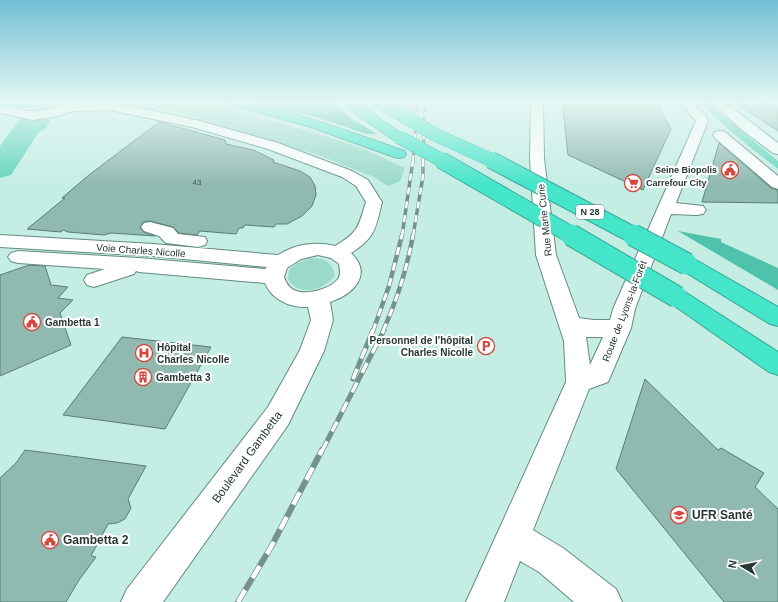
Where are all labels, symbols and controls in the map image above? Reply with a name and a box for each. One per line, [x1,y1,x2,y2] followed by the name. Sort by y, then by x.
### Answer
[720,160,740,180] public building icon: Seine Biopolis
[655,165,717,175] place label: Seine Biopolis
[623,173,643,193] supermarket icon: Carrefour City
[193,178,202,187] house number: 43
[646,178,707,188] place label: Carrefour City
[535,183,554,257] street label: Rue Marie Curie
[576,205,604,219] road number: N 28
[96,242,186,259] street label: Voie Charles Nicolle
[600,259,649,363] street label: Route de Lyons-la-Forêt
[22,312,42,332] public building icon: Gambetta 1
[45,317,100,328] place label: Gambetta 1
[369,335,473,358] place label: Personnel de l'hôpital Charles Nicolle
[476,336,496,356] parking icon: Personnel de l'hôpital Charles Nicolle
[157,342,230,365] place label: Hôpital Charles Nicolle
[134,343,154,363] hospital icon: Hôpital Charles Nicolle
[133,367,153,387] building icon: Gambetta 3
[156,372,211,383] place label: Gambetta 3
[209,408,285,506] street label: Boulevard Gambetta
[669,505,689,525] school or university icon: UFR Santé
[692,508,753,522] place label: UFR Santé
[40,530,60,550] public building icon: Gambetta 2
[63,533,129,547] place label: Gambetta 2
[722,546,762,586] north arrow
[726,559,739,569] text: N

